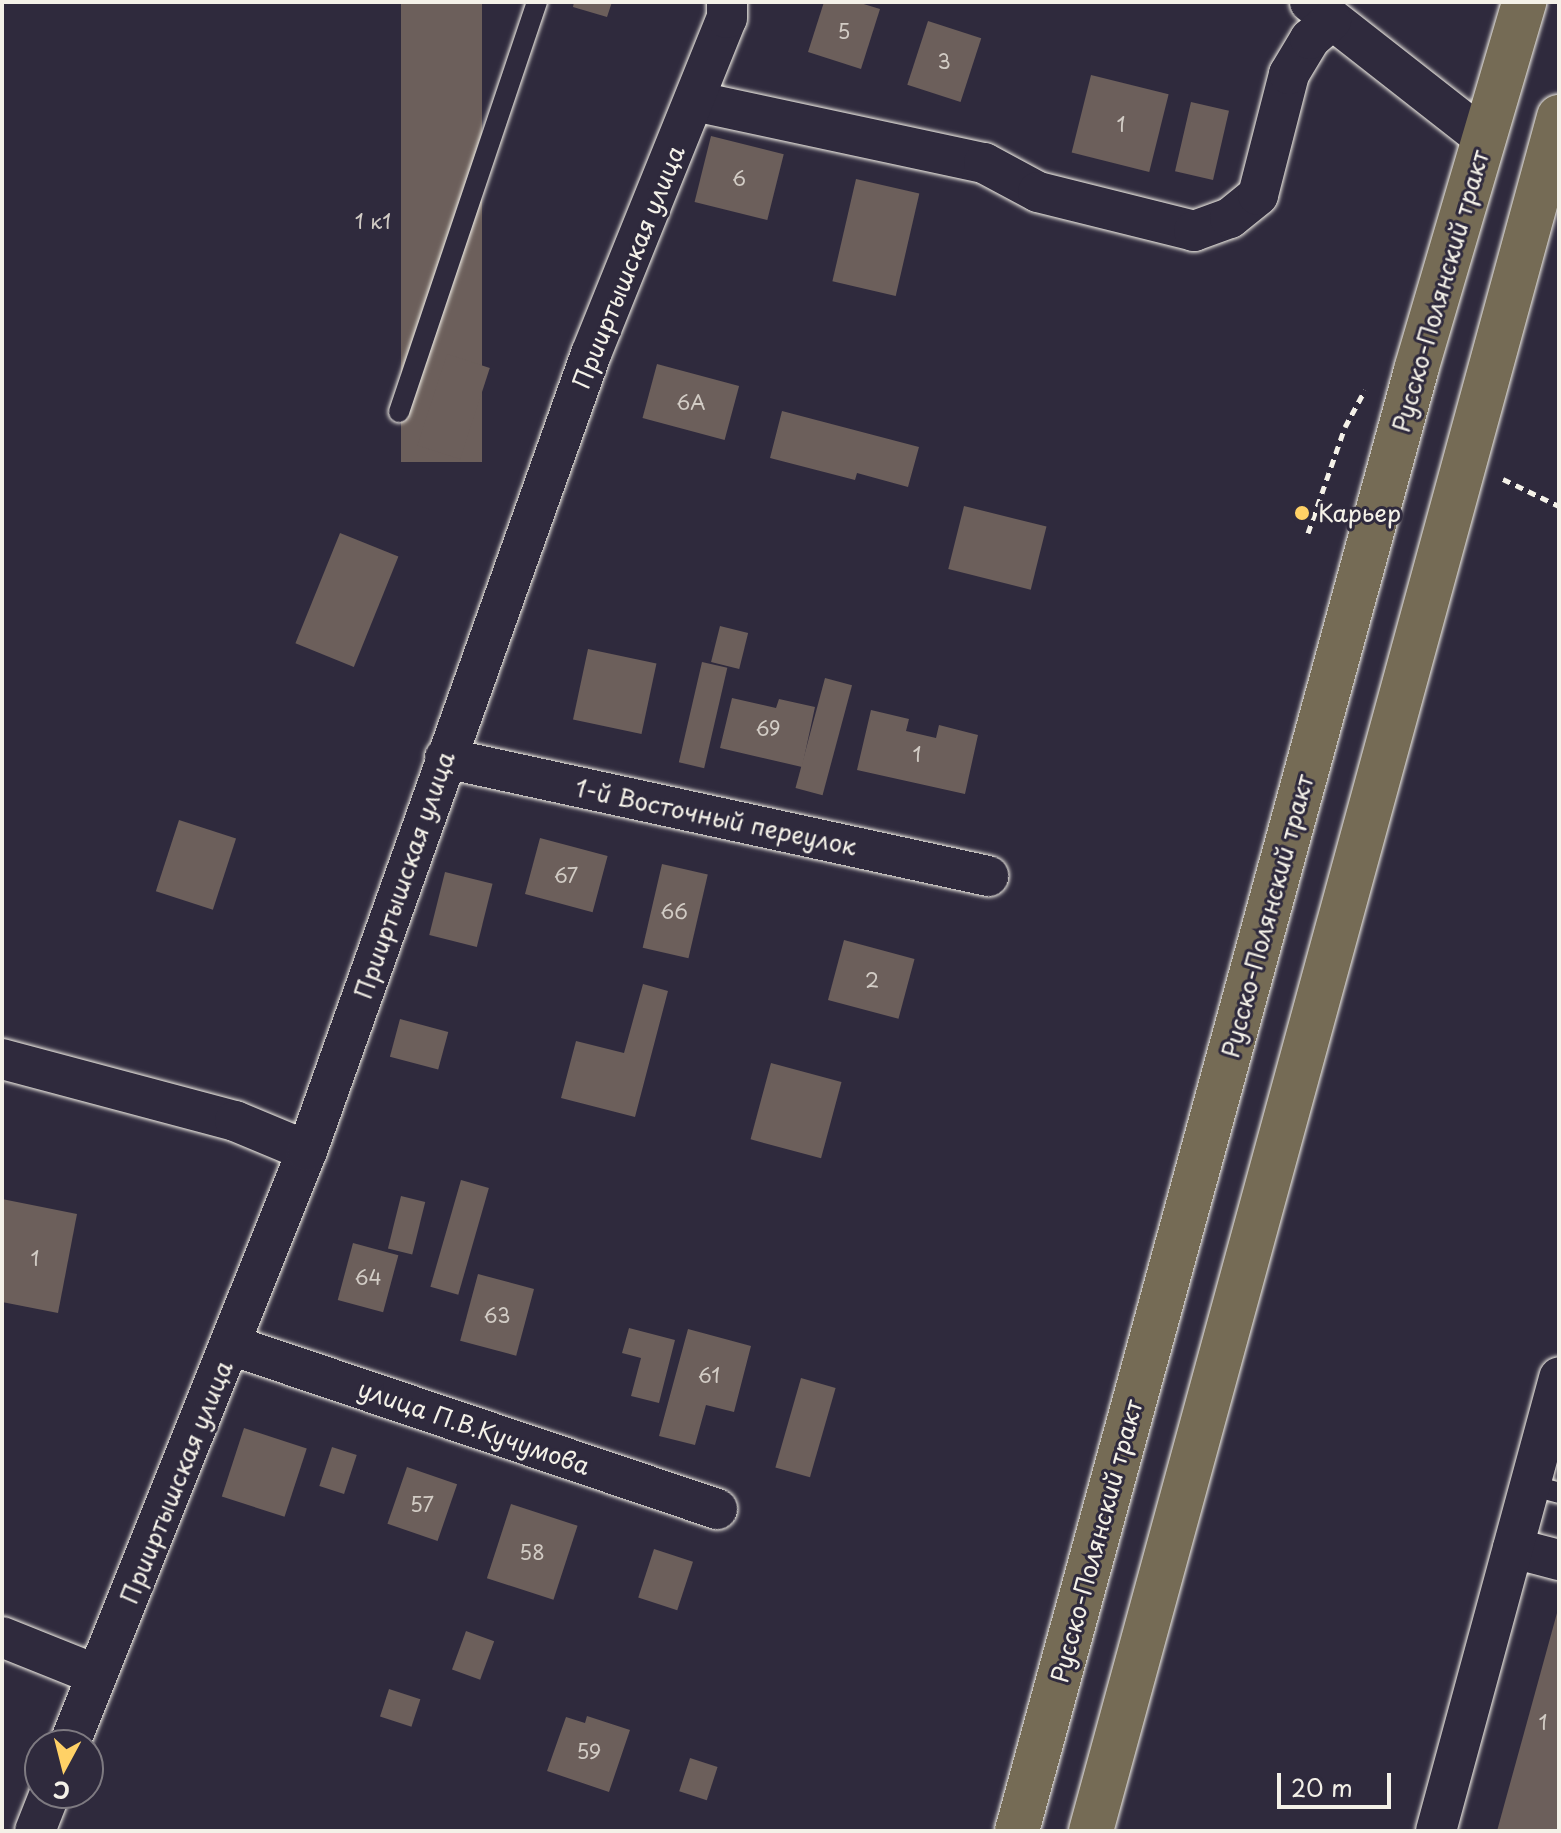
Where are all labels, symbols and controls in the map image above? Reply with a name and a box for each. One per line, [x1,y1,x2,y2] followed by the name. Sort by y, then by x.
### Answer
[838,19,850,43] house number: 5
[937,49,951,73] house number: 3
[1117,112,1125,136] house number: 1
[566,141,690,393] street label: Прииртышская улица
[1386,147,1494,435] street label: Русско-Полянский тракт
[732,166,746,190] house number: 6
[355,209,391,233] house number: 1 к1
[676,390,706,414] house number: 6А
[1318,499,1401,527] place label: Карьер
[1293,504,1311,522] marker: Карьер
[755,716,781,740] house number: 69
[913,742,921,766] house number: 1
[348,747,460,1003] street label: Прииртышская улица
[1215,771,1319,1061] street label: Русско-Полянский тракт
[572,773,860,861] street label: 1-й Восточный переулок
[554,863,578,887] house number: 67
[660,899,688,923] house number: 66
[865,968,879,992] house number: 2
[31,1246,39,1270] house number: 1
[354,1265,382,1289] house number: 64
[484,1303,510,1327] house number: 63
[114,1356,238,1608] street label: Прииртышская улица
[698,1363,720,1387] house number: 61
[354,1374,594,1480] street label: улица П.В.Кучумова
[1044,1396,1148,1686] street label: Русско-Полянский тракт
[410,1492,434,1516] house number: 57
[519,1540,545,1564] house number: 58
[1539,1710,1547,1734] house number: 1
[24,1729,104,1809] north arrow
[577,1739,601,1763] house number: 59
[1281,1757,1395,1807] scale bar
[1291,1769,1353,1805] text: 20 m
[51,1774,71,1809] text: С

